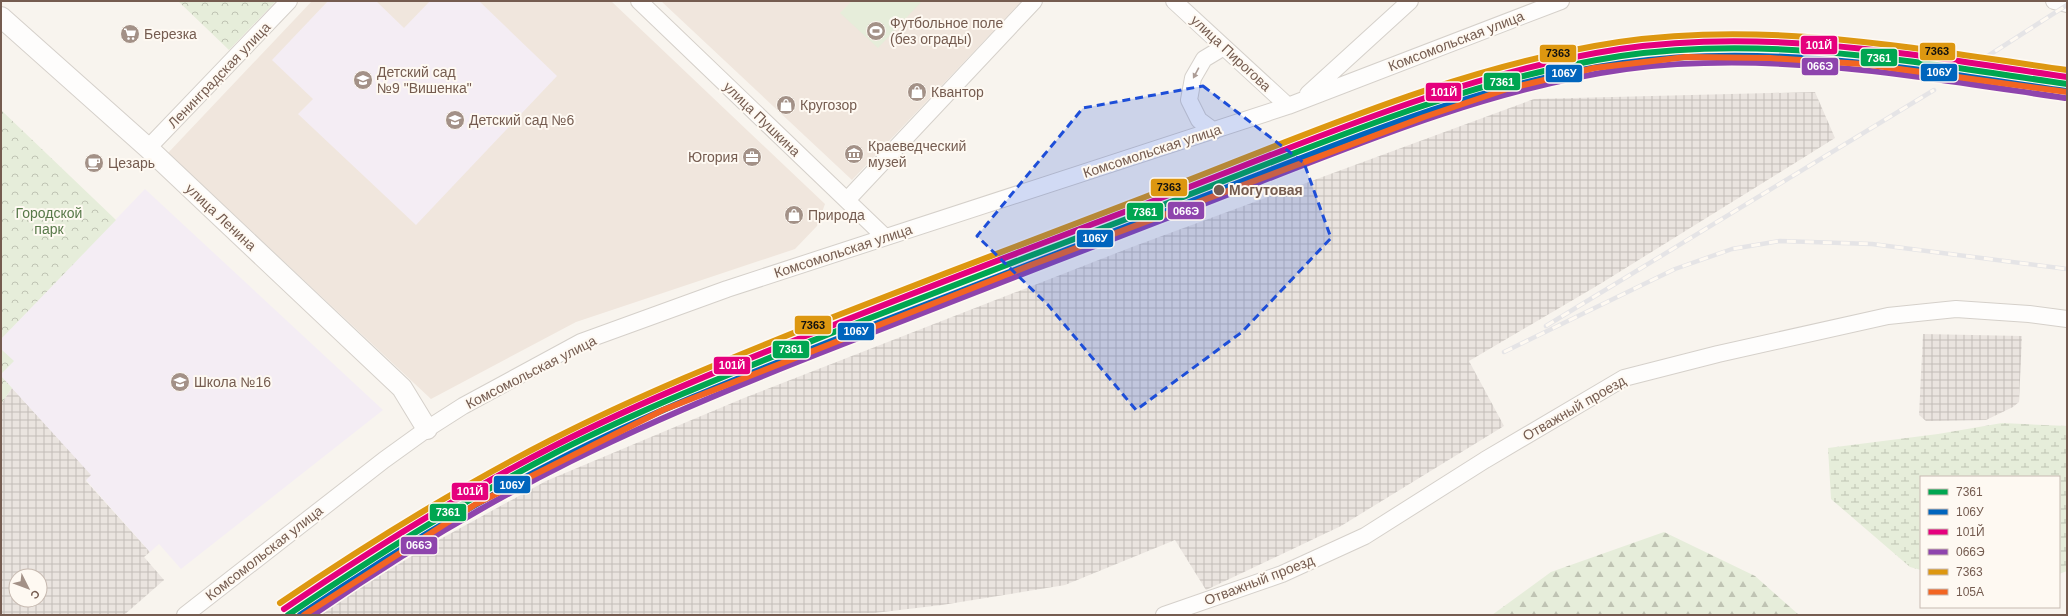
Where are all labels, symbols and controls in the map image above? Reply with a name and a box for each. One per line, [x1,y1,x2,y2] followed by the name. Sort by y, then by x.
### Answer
[1386,8,1526,74] street label: Комсомольская улица
[1188,12,1274,94] street label: улица Пирогова
[890,15,1003,47] place label: Футбольное поле (без ограды)
[165,19,274,131] street label: Ленинградская улица
[865,20,887,42] sports icon: Футбольное поле (без ограды)
[119,23,141,45] supermarket icon: Березка
[144,26,197,42] place label: Березка
[1800,35,1838,55] line badge: 101Й
[1806,39,1832,51] text: 101Й
[1919,42,1956,61] line badge: 7363
[1539,44,1577,63] line badge: 7363
[1925,45,1949,57] text: 7363
[1546,47,1570,59] text: 7363
[1860,48,1898,67] line badge: 7361
[1867,52,1891,64] text: 7361
[1801,57,1839,76] line badge: 066Э
[1807,60,1833,72] text: 066Э
[1920,63,1958,82] line badge: 106У
[377,64,472,96] place label: Детский сад №9 "Вишенка"
[1545,64,1583,83] line badge: 106У
[1926,66,1952,78] text: 106У
[1193,67,1200,79] one-way arrow
[1551,67,1577,79] text: 106У
[352,69,374,91] school or university icon: Детский сад №9 "Вишенка"
[1483,72,1521,91] line badge: 7361
[1490,76,1514,88] text: 7361
[720,78,804,160] street label: улица Пушкина
[906,81,928,103] shop icon: Квантор
[1425,82,1462,102] line badge: 101Й
[931,84,984,100] place label: Квантор
[1431,86,1457,98] text: 101Й
[775,94,797,116] shop icon: Кругозор
[800,97,857,113] place label: Кругозор
[444,109,466,131] school or university icon: Детский сад №6
[469,112,575,128] place label: Детский сад №6
[1081,121,1223,181] street label: Комсомольская улица
[868,138,966,170] place label: Краеведческий музей
[843,143,865,165] museum icon: Краеведческий музей
[741,146,763,168] office icon: Югория
[688,149,738,165] place label: Югория
[83,152,105,174] cafe icon: Цезарь
[108,155,155,171] place label: Цезарь
[1150,178,1188,197] line badge: 7363
[182,180,260,254] street label: улица Ленина
[1157,181,1181,193] text: 7363
[1229,182,1303,198] place label: Могутовая
[1212,183,1226,197] marker: Могутовая
[1167,201,1205,220] line badge: 066Э
[1126,202,1164,221] line badge: 7361
[783,204,805,226] shop icon: Природа
[16,205,82,237] park label: Городской парк
[1173,205,1199,217] text: 066Э
[1133,206,1157,218] text: 7361
[808,207,865,223] place label: Природа
[772,221,914,281] street label: Комсомольская улица
[1076,229,1114,248] line badge: 106У
[1082,232,1108,244] text: 106У
[794,315,832,335] line badge: 7363
[801,319,825,331] text: 7363
[837,322,875,341] line badge: 106У
[843,325,869,337] text: 106У
[463,332,599,412] street label: Комсомольская улица
[772,340,810,359] line badge: 7361
[779,343,803,355] text: 7361
[713,356,751,375] line badge: 101Й
[719,359,745,371] text: 101Й
[169,371,191,393] school or university icon: Школа №16
[1520,372,1628,444] street label: Отважный проезд
[194,374,271,390] place label: Школа №16
[493,475,531,494] line badge: 106У
[1920,476,2060,608] legend
[499,479,525,491] text: 106У
[451,482,489,501] line badge: 101Й
[457,485,483,497] text: 101Й
[1956,485,1983,499] text: 7361
[202,502,326,604] street label: Комсомольская улица
[429,503,467,522] line badge: 7361
[1956,505,1984,519] text: 106У
[436,506,460,518] text: 7361
[1956,524,1985,539] text: 101Й
[400,536,438,555] line badge: 066Э
[406,539,432,551] text: 066Э
[1956,545,1985,559] text: 066Э
[1202,552,1316,608] street label: Отважный проезд
[1956,565,1983,579] text: 7363
[8,568,48,608] north arrow
[1956,585,1984,599] text: 105А
[28,588,43,602] text: С

